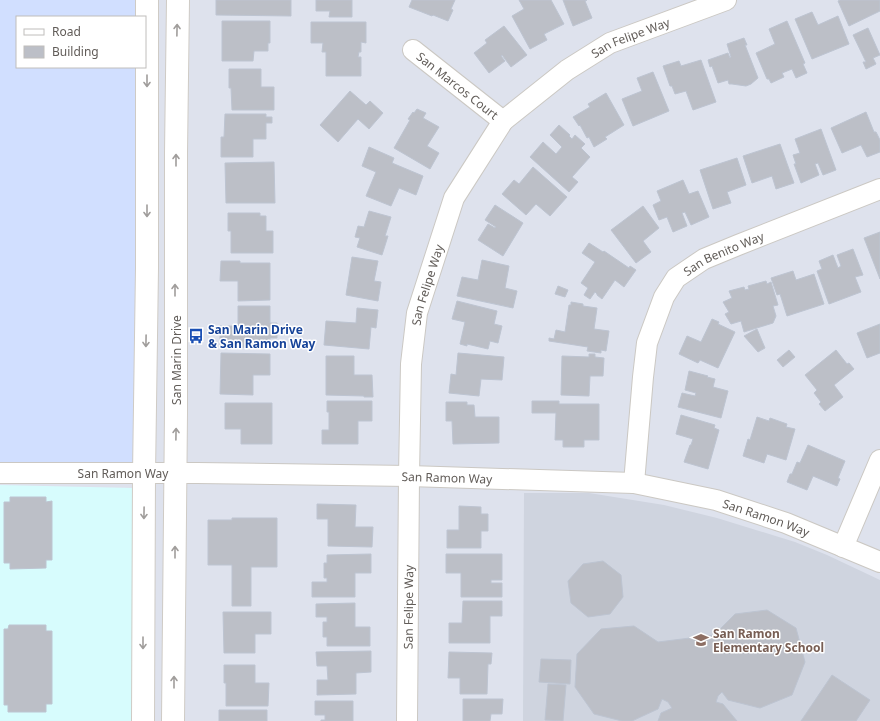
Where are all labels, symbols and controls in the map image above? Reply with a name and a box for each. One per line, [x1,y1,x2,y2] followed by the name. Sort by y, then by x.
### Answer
[588,13,673,61] street label: San Felipe Way
[16,16,146,68] legend
[52,23,81,40] text: Road
[173,24,181,37] one-way arrow
[52,43,99,60] text: Building
[413,48,503,123] street label: San Marcos Court
[143,74,151,87] one-way arrow
[172,154,180,167] one-way arrow
[143,204,151,217] one-way arrow
[680,227,767,279] street label: San Benito Way
[407,241,447,326] street label: San Felipe Way
[171,284,179,297] one-way arrow
[168,315,185,405] street label: San Marin Drive
[208,321,316,352] place label: San Marin Drive & San Ramon Way
[187,327,205,345] bus stop icon: San Marin Drive & San Ramon Way
[142,334,150,347] one-way arrow
[172,428,180,441] one-way arrow
[78,465,169,482] street label: San Ramon Way
[401,467,494,487] street label: San Ramon Way
[721,494,813,541] street label: San Ramon Way
[140,506,148,519] one-way arrow
[171,546,179,559] one-way arrow
[399,564,417,649] street label: San Felipe Way
[713,625,824,656] place label: San Ramon Elementary School
[692,631,710,649] school or university icon: San Ramon Elementary School
[139,636,147,649] one-way arrow
[170,676,178,689] one-way arrow

